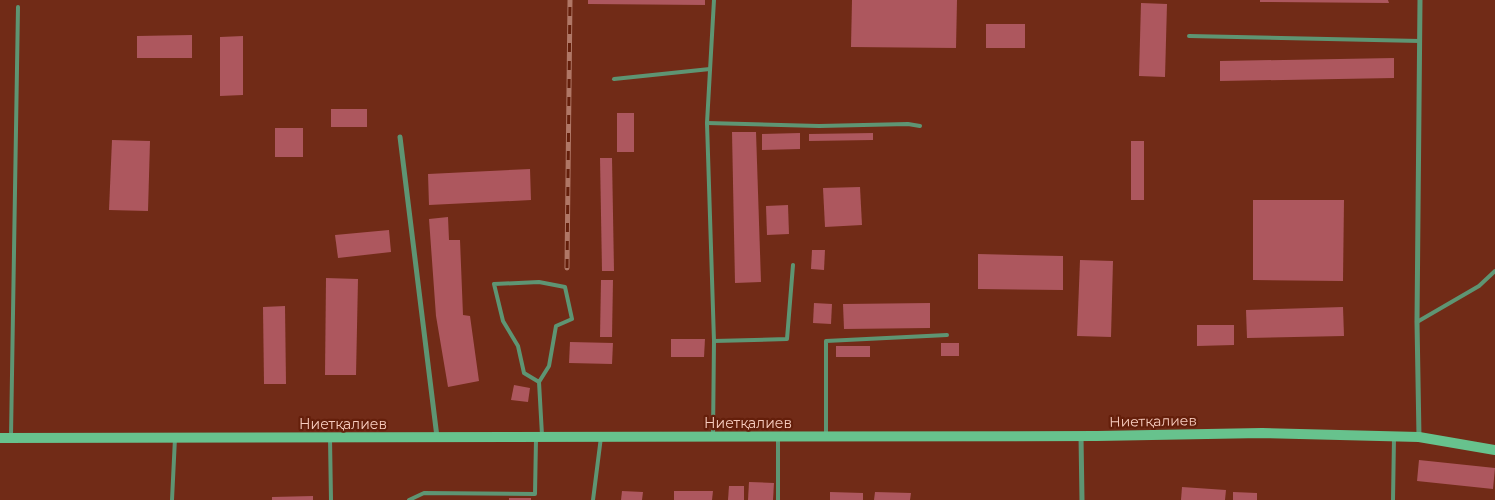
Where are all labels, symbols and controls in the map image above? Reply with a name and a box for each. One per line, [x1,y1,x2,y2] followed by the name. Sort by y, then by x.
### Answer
[1109,411,1197,431] street label: Ниетқалиев
[704,414,792,432] street label: Ниетқалиев
[299,415,387,433] street label: Ниетқалиев

